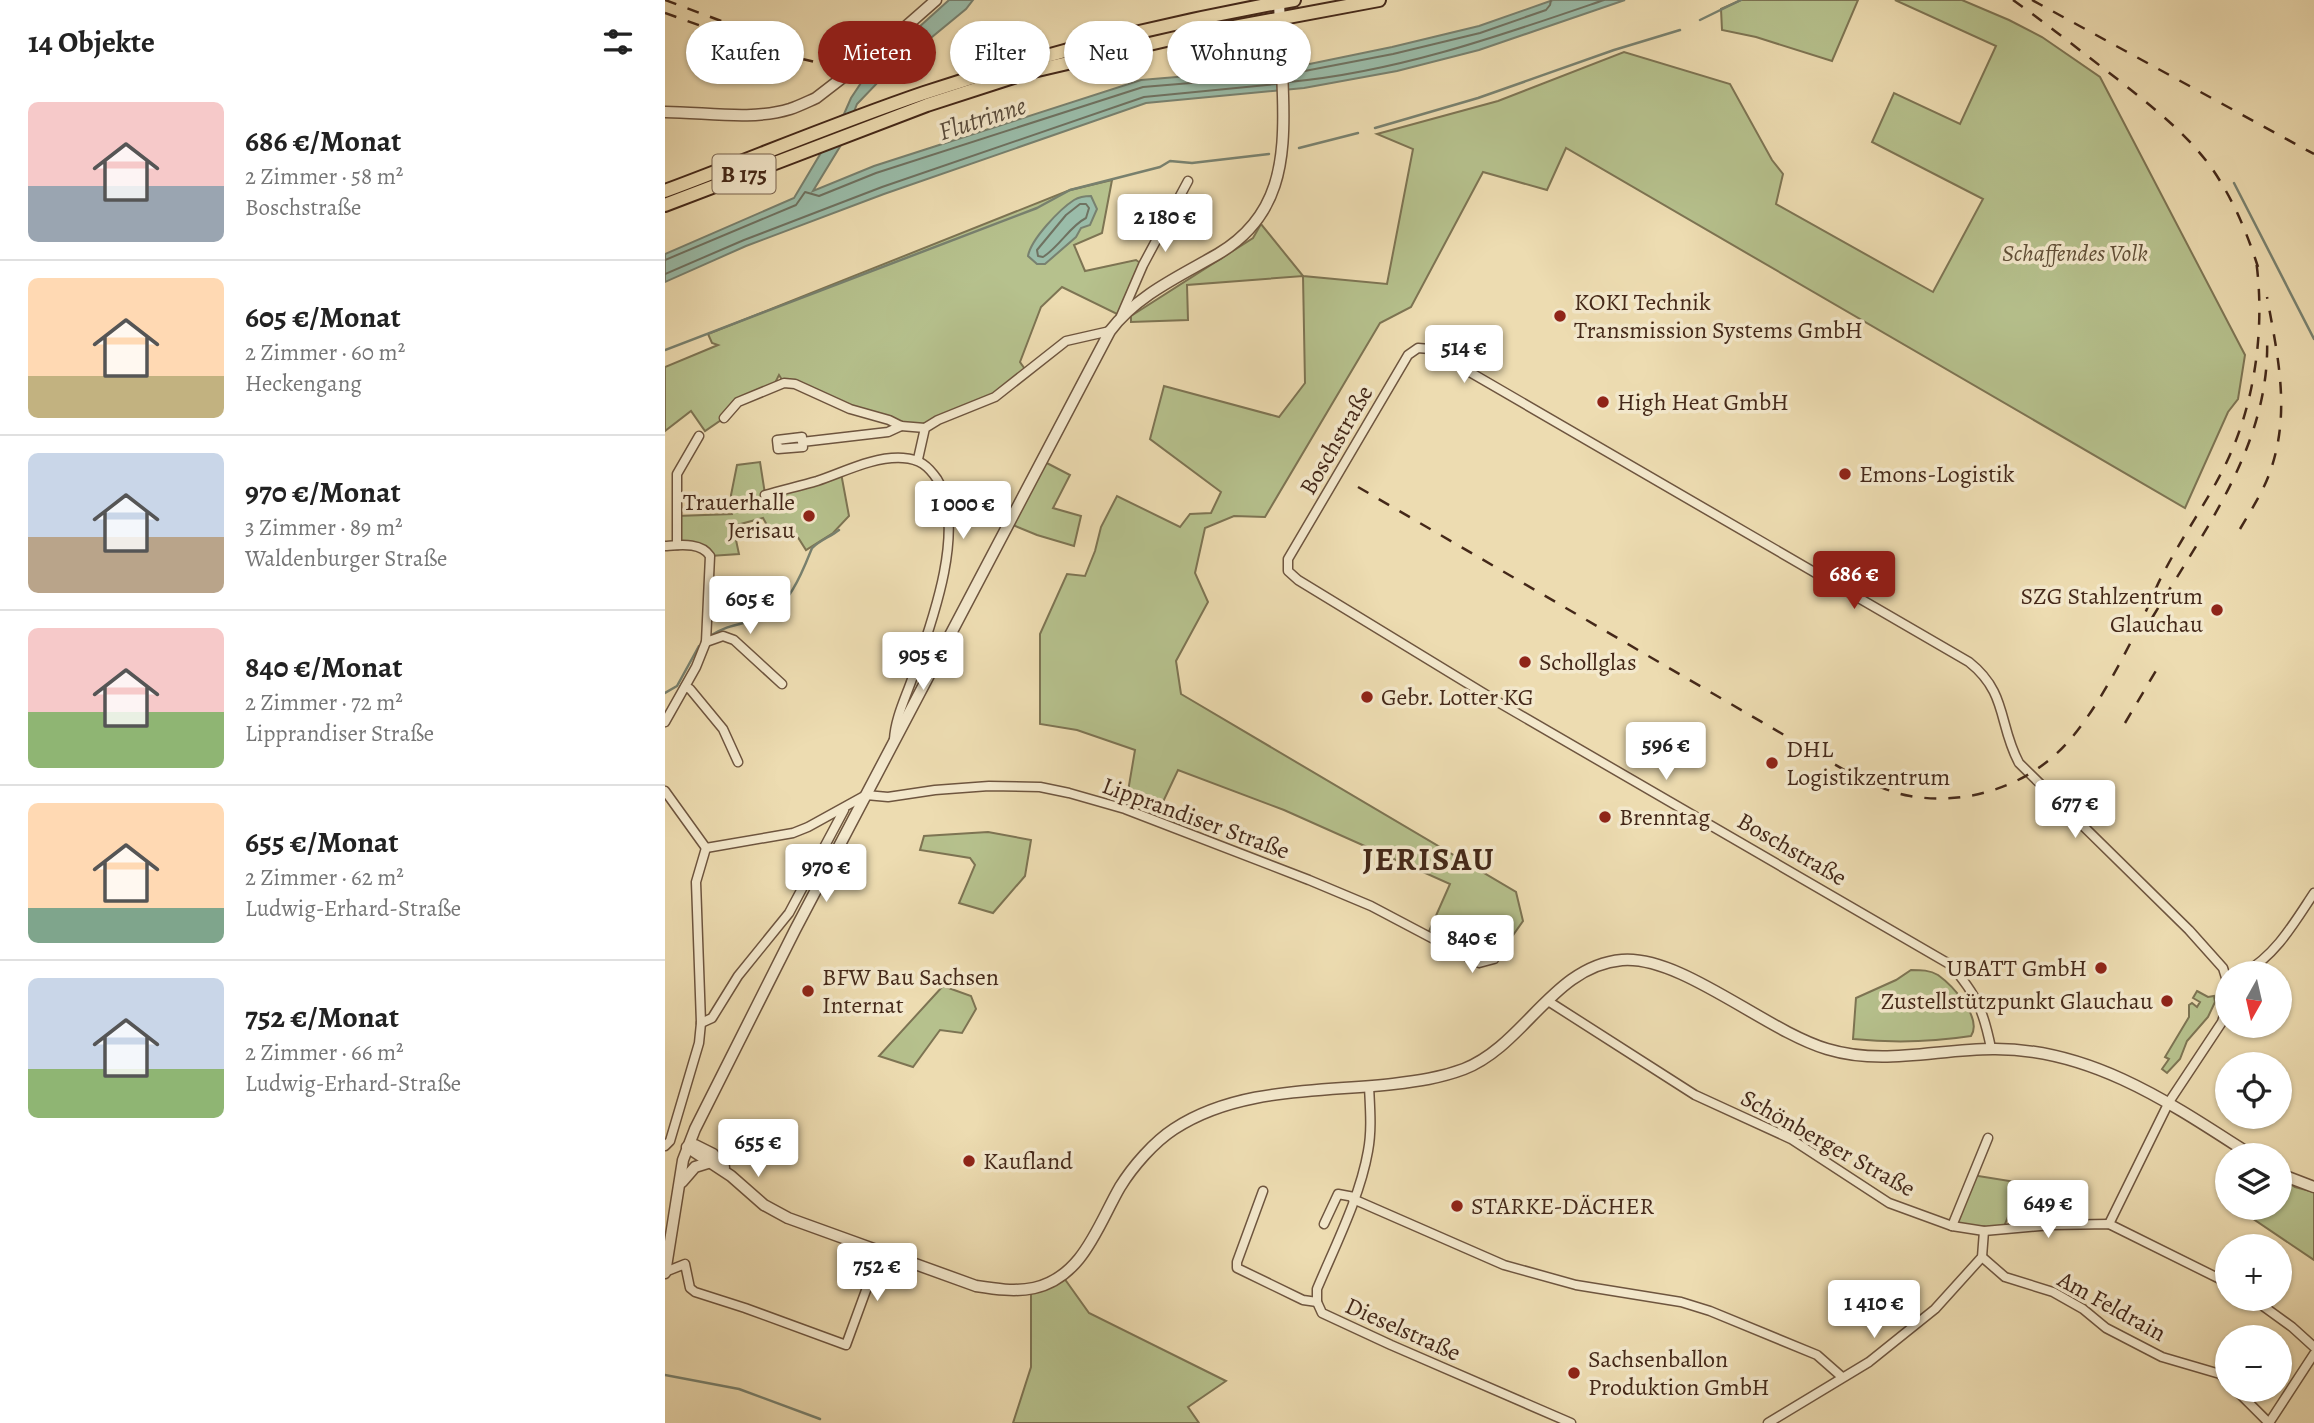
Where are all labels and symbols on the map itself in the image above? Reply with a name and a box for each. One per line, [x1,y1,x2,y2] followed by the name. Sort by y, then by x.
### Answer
[934,88,1031,149] water label: Flutrinne
[713,154,775,194] road number: B 175
[1100,194,1230,254] pin: 2 180 €
[2002,237,2148,269] park label: Schaffendes Volk
[1574,286,1863,346] place label: KOKI Technik Transmission Systems GmbH
[1552,308,1568,324] marker: KOKI Technik Transmission Systems GmbH
[1415,326,1513,385] pin: 514 €
[1292,379,1380,501] street label: Boschstraße
[1617,386,1789,418] place label: High Heat GmbH
[1595,394,1611,410] marker: High Heat GmbH
[1859,458,2015,490] place label: Emons-Logistik
[1837,466,1853,482] marker: Emons-Logistik
[898,482,1028,541] pin: 1 000 €
[683,486,795,546] place label: Trauerhalle Jerisau
[801,508,817,524] marker: Trauerhalle Jerisau
[1805,552,1903,611] pin: 686 €
[701,576,799,636] pin: 605 €
[2020,580,2203,640] place label: SZG Stahlzentrum Glauchau
[2209,602,2225,618] marker: SZG Stahlzentrum Glauchau
[874,632,972,692] pin: 905 €
[1539,646,1637,678] place label: Schollglas
[1517,654,1533,670] marker: Schollglas
[1381,681,1534,713] place label: Gebr. Lotter KG
[1359,689,1375,705] marker: Gebr. Lotter KG
[1617,722,1715,782] pin: 596 €
[1786,733,1950,793] place label: DHL Logistikzentrum
[1764,755,1780,771] marker: DHL Logistikzentrum
[1098,769,1294,867] street label: Lipprandiser Straße
[2026,780,2124,840] pin: 677 €
[1619,801,1710,833] place label: Brenntag
[1731,805,1853,893] street label: Boschstraße
[1597,809,1613,825] marker: Brenntag
[1362,837,1496,881] district label: JERISAU
[777,844,875,904] pin: 970 €
[1423,916,1521,975] pin: 840 €
[1946,952,2087,984] place label: UBATT GmbH
[2093,960,2109,976] marker: UBATT GmbH
[822,961,999,1021] place label: BFW Bau Sachsen Internat
[2215,961,2293,1038] north arrow
[800,983,816,999] marker: BFW Bau Sachsen Internat
[1881,985,2153,1017] place label: Zustellstützpunkt Glauchau
[2159,993,2175,1009] marker: Zustellstützpunkt Glauchau
[1735,1082,1921,1204] street label: Schönberger Straße
[709,1120,807,1179] pin: 655 €
[983,1145,1073,1177] place label: Kaufland
[961,1153,977,1169] marker: Kaufland
[1999,1180,2097,1240] pin: 649 €
[1471,1190,1655,1222] place label: STARKE-DÄCHER
[1449,1198,1465,1214] marker: STARKE-DÄCHER
[828,1244,926,1303] pin: 752 €
[2051,1263,2172,1349] street label: Am Feldrain
[1809,1280,1939,1340] pin: 1 410 €
[1340,1289,1466,1369] street label: Dieselstraße
[1588,1343,1770,1403] place label: Sachsenballon Produktion GmbH
[1566,1365,1582,1381] marker: Sachsenballon Produktion GmbH

